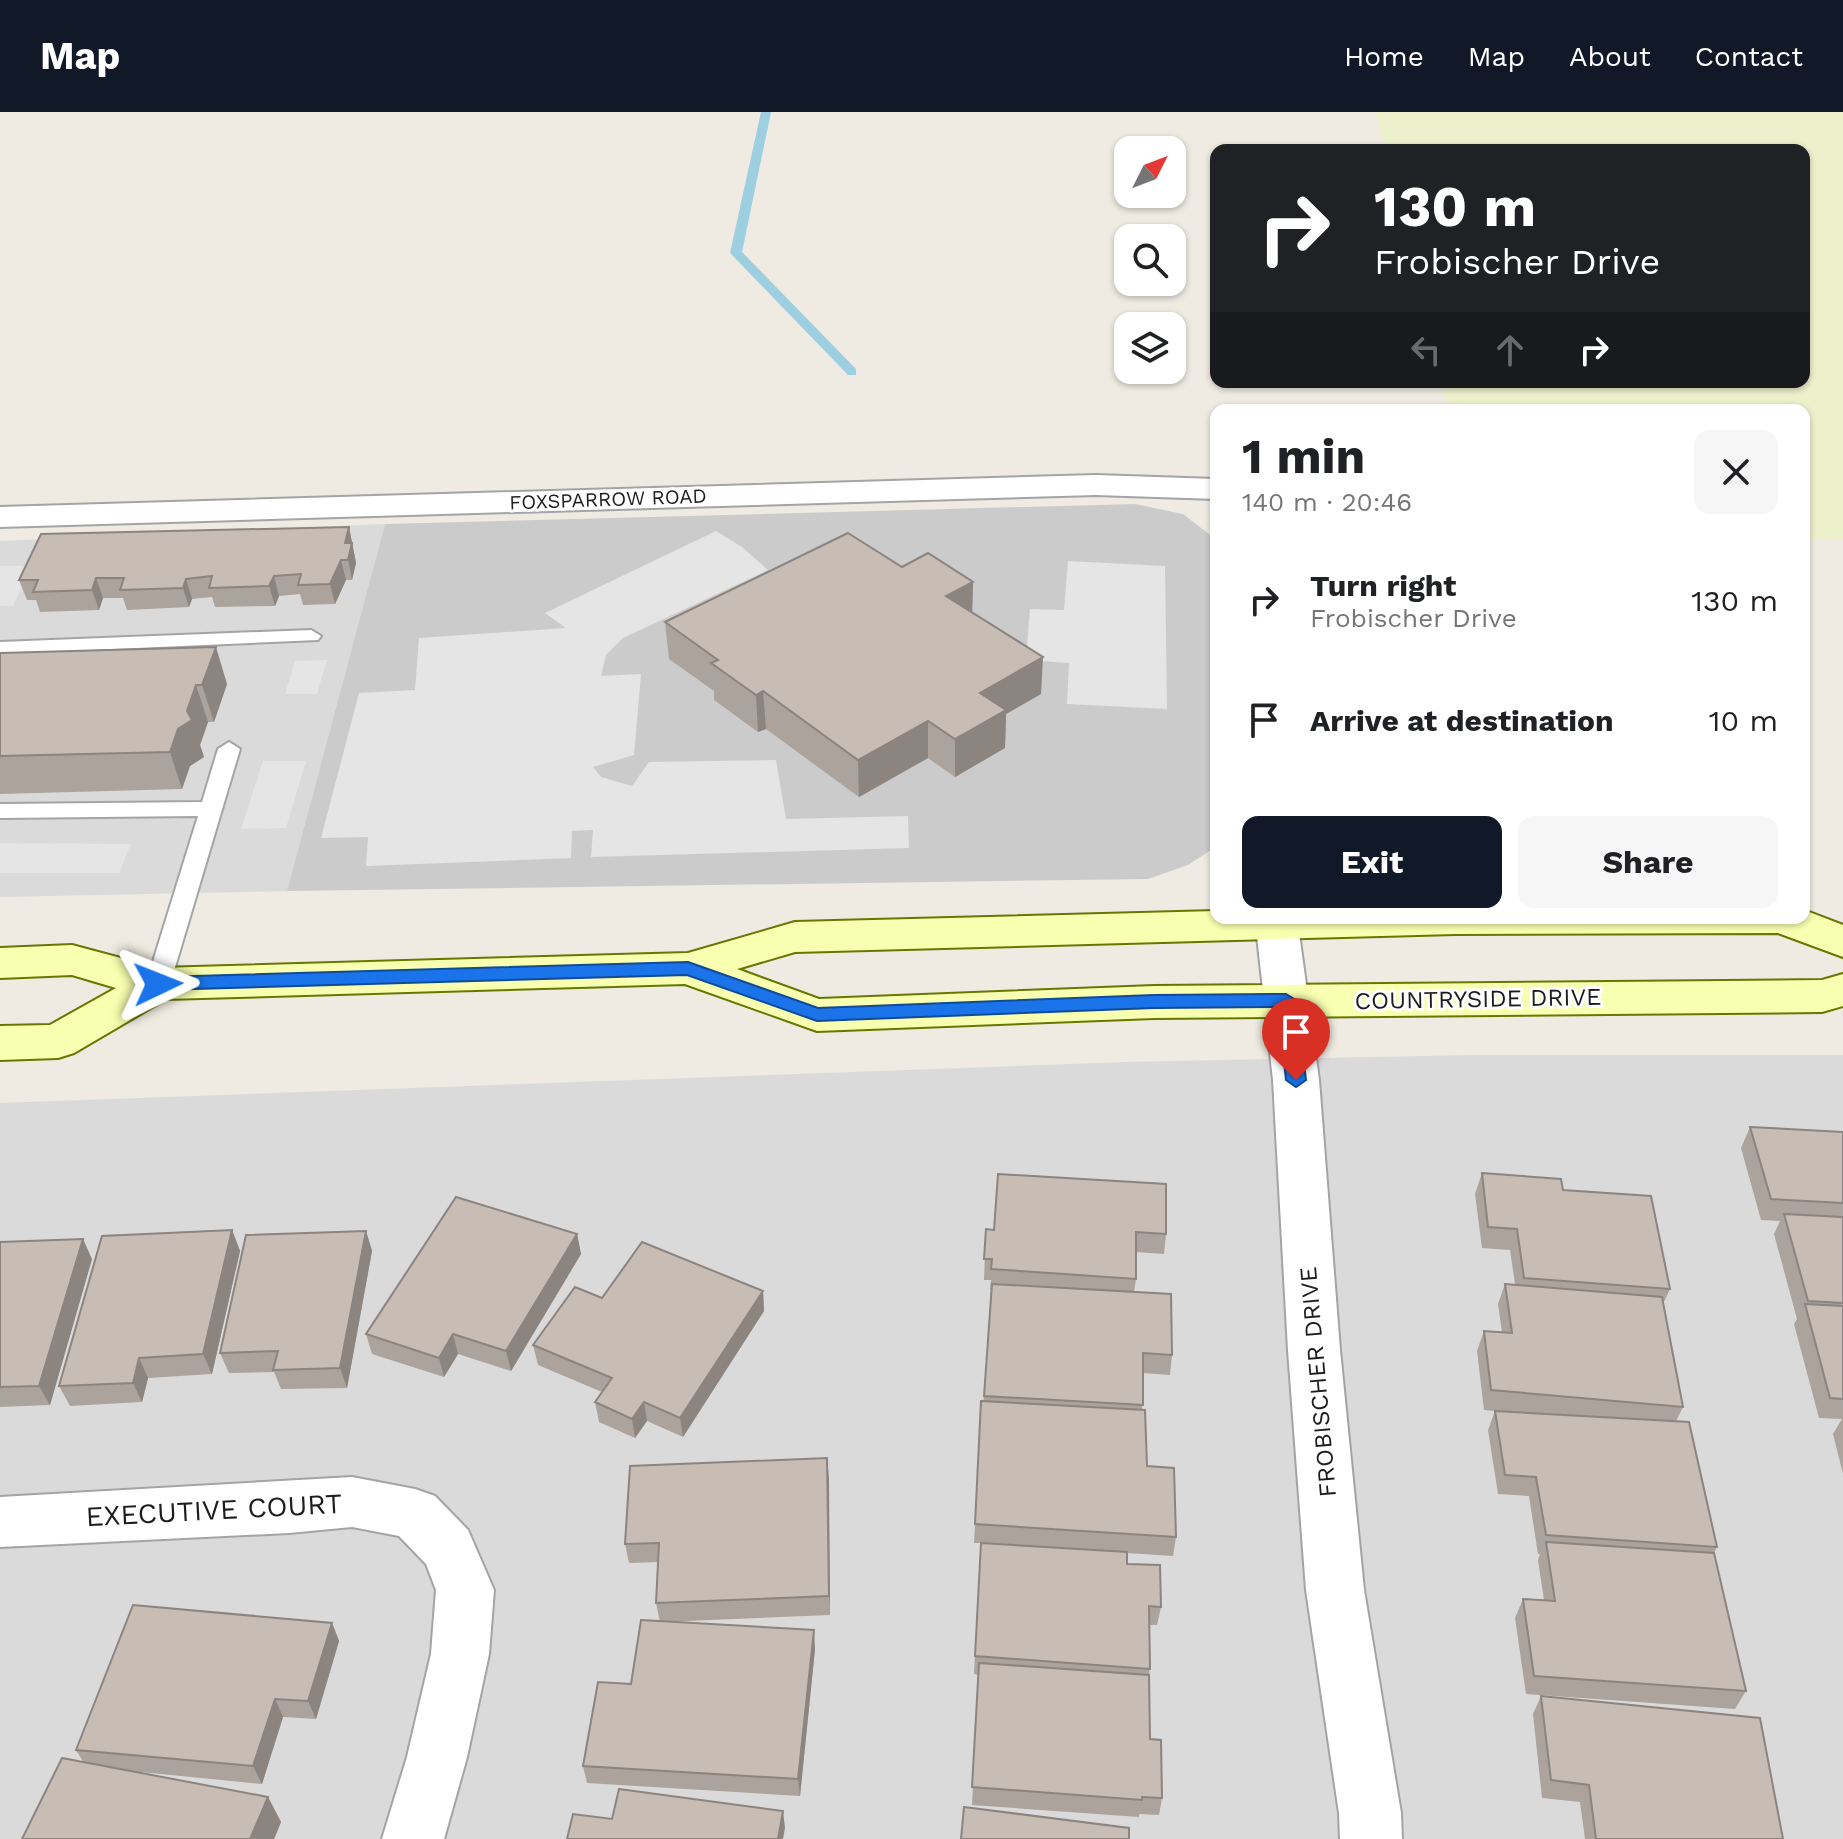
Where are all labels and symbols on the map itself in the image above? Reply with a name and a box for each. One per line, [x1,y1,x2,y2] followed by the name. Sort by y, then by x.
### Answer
[1114,136,1186,208] north arrow
[509,484,707,514] street label: FOXSPARROW ROAD
[116,942,200,1026] position arrow
[1354,983,1602,1015] street label: COUNTRYSIDE DRIVE
[1262,998,1330,1080] pin
[1294,1266,1342,1498] street label: FROBISCHER DRIVE
[85,1487,343,1533] street label: EXECUTIVE COURT

